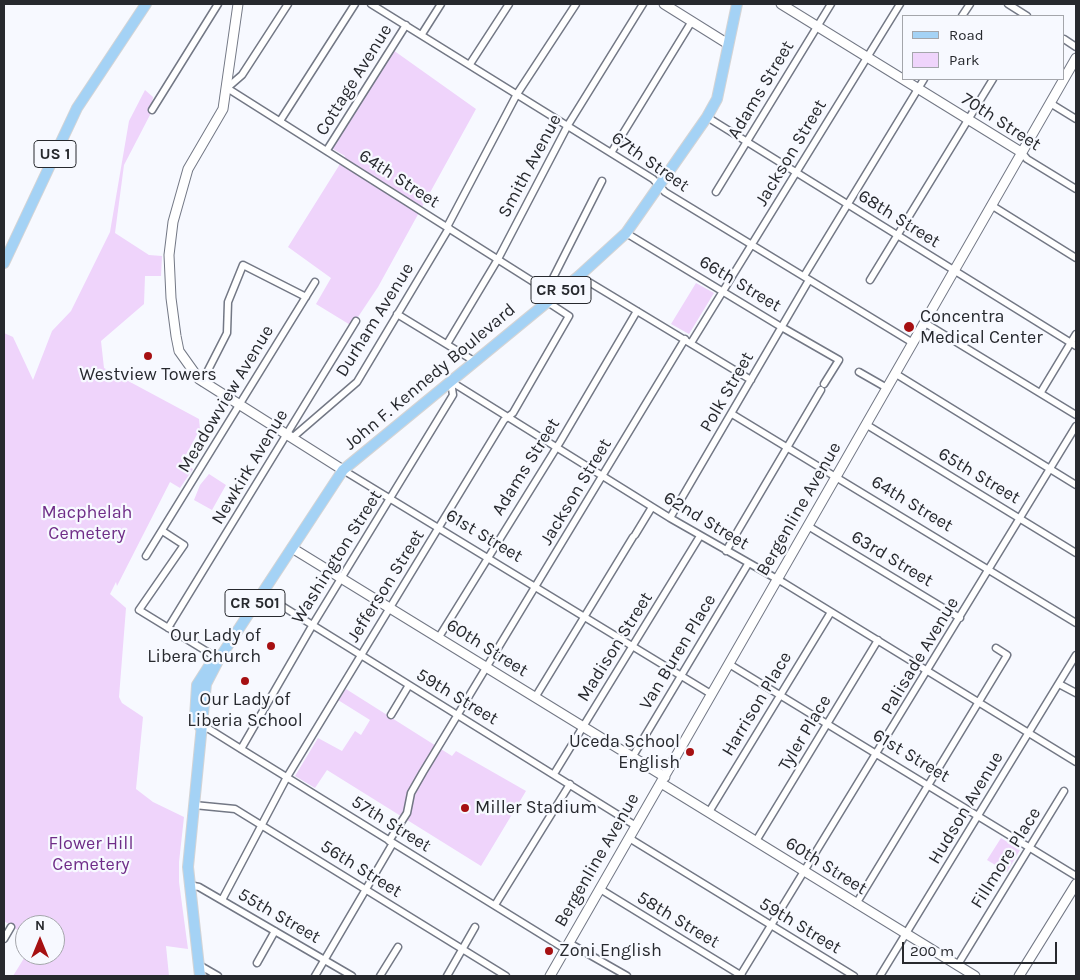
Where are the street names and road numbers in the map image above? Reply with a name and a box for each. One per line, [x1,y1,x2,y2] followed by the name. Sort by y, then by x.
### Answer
[311,20,397,140] street label: Cottage Avenue
[723,37,799,143] street label: Adams Street
[957,88,1045,156] street label: 70th Street
[751,96,831,210] street label: Jackson Street
[494,111,566,221] street label: Smith Avenue
[607,127,693,197] street label: 67th Street
[34,140,76,168] road number: US 1
[355,145,443,213] street label: 64th Street
[854,185,944,253] street label: 68th Street
[695,251,785,317] street label: 66th Street
[331,259,419,381] street label: Durham Avenue
[531,276,591,304] road number: CR 501
[340,299,520,455] street label: John F. Kennedy Boulevard
[173,321,279,477] street label: Meadowview Avenue
[695,348,759,436] street label: Polk Street
[207,406,293,528] street label: Newkirk Avenue
[487,414,565,520] street label: Adams Street
[536,435,616,549] street label: Jackson Street
[752,438,846,580] street label: Bergenline Avenue
[934,443,1024,509] street label: 65th Street
[867,471,957,537] street label: 64th Street
[287,486,387,628] street label: Washington Street
[659,487,753,555] street label: 62nd Street
[442,505,526,567] street label: 61st Street
[343,526,429,646] street label: Jefferson Street
[847,526,937,592] street label: 63rd Street
[573,588,657,706] street label: Madison Street
[225,590,285,616] road number: CR 501
[635,590,721,714] street label: Van Buren Place
[876,593,964,719] street label: Palisade Avenue
[442,614,532,682] street label: 60th Street
[717,648,797,760] street label: Harrison Place
[412,664,502,730] street label: 59th Street
[774,691,836,775] street label: Tyler Place
[869,725,953,787] street label: 61st Street
[924,748,1008,868] street label: Hudson Avenue
[550,789,644,931] street label: Bergenline Avenue
[347,791,435,857] street label: 57th Street
[966,804,1046,912] street label: Fillmore Place
[781,832,871,900] street label: 60th Street
[316,836,406,902] street label: 56th Street
[234,884,324,948] street label: 55th Street
[633,887,723,953] street label: 58th Street
[755,893,845,959] street label: 59th Street

